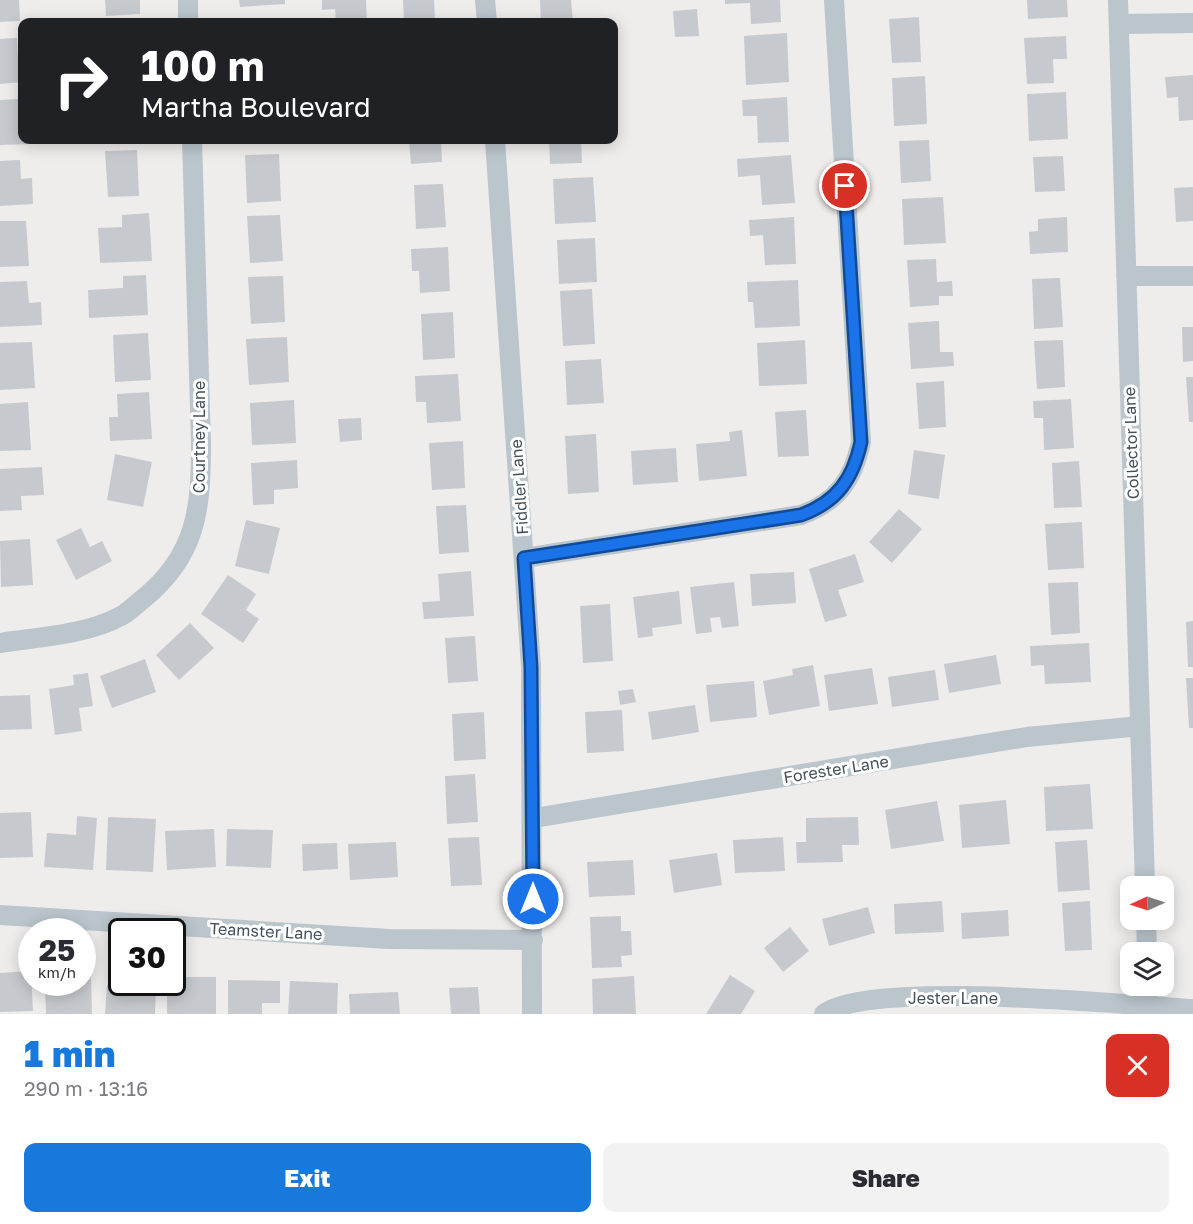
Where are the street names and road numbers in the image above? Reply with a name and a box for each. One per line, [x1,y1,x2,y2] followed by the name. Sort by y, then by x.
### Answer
[189,381,209,493] street label: Courtney Lane
[1119,387,1143,499] street label: Collector Lane
[506,439,532,535] street label: Fiddler Lane
[782,751,890,787] street label: Forester Lane
[209,918,323,944] street label: Teamster Lane
[908,988,998,1008] street label: Jester Lane

